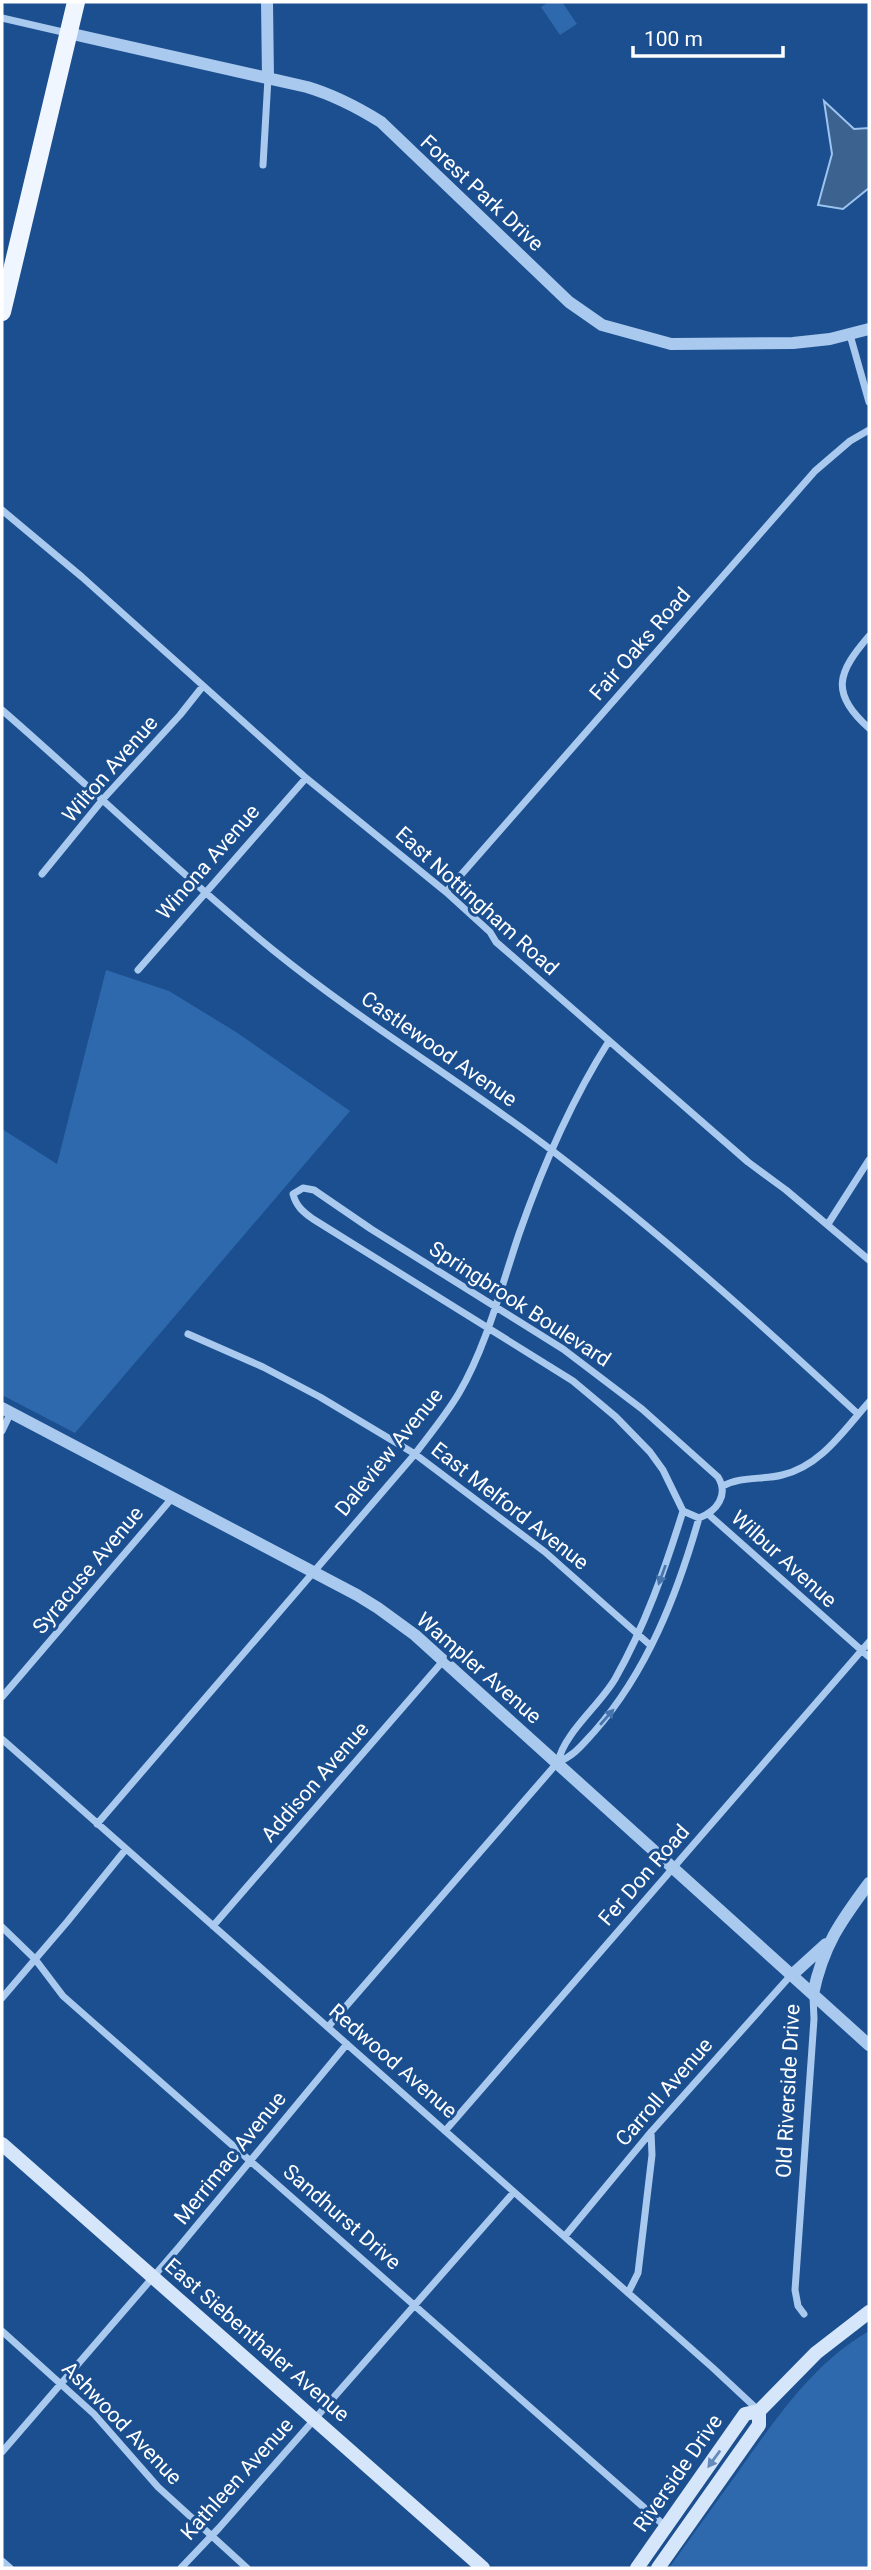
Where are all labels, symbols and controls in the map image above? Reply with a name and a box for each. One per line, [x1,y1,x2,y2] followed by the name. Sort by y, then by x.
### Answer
[633,14,784,58] scale bar
[644,27,703,51] text: 100 m
[416,130,548,256] street label: Forest Park Drive
[585,583,695,705] street label: Fair Oaks Road
[57,711,163,827] street label: Wilton Avenue
[152,800,264,924] street label: Winona Avenue
[391,822,563,980] street label: East Nottingham Road
[357,986,521,1112] street label: Castlewood Avenue
[425,1236,615,1372] street label: Springbrook Boulevard
[330,1383,448,1521] street label: Daleview Avenue
[427,1437,593,1575] street label: East Melford Avenue
[28,1501,148,1639] street label: Syracuse Avenue
[726,1506,842,1612] street label: Wilbur Avenue
[656,1565,667,1586] one-way arrow
[412,1607,546,1729] street label: Wampler Avenue
[599,1708,615,1726] one-way arrow
[256,1717,374,1847] street label: Addison Avenue
[594,1820,694,1930] street label: Fer Don Road
[324,1999,462,2123] street label: Redwood Avenue
[771,2003,805,2179] street label: Old Riverside Drive
[611,2033,717,2151] street label: Carroll Avenue
[169,2087,291,2229] street label: Merrimac Avenue
[278,2159,406,2275] street label: Sandhurst Drive
[160,2253,354,2427] street label: East Siebenthaler Avenue
[57,2357,187,2489] street label: Ashwood Avenue
[629,2410,727,2536] street label: Riverside Drive
[176,2413,298,2545] street label: Kathleen Avenue
[706,2449,721,2467] one-way arrow

